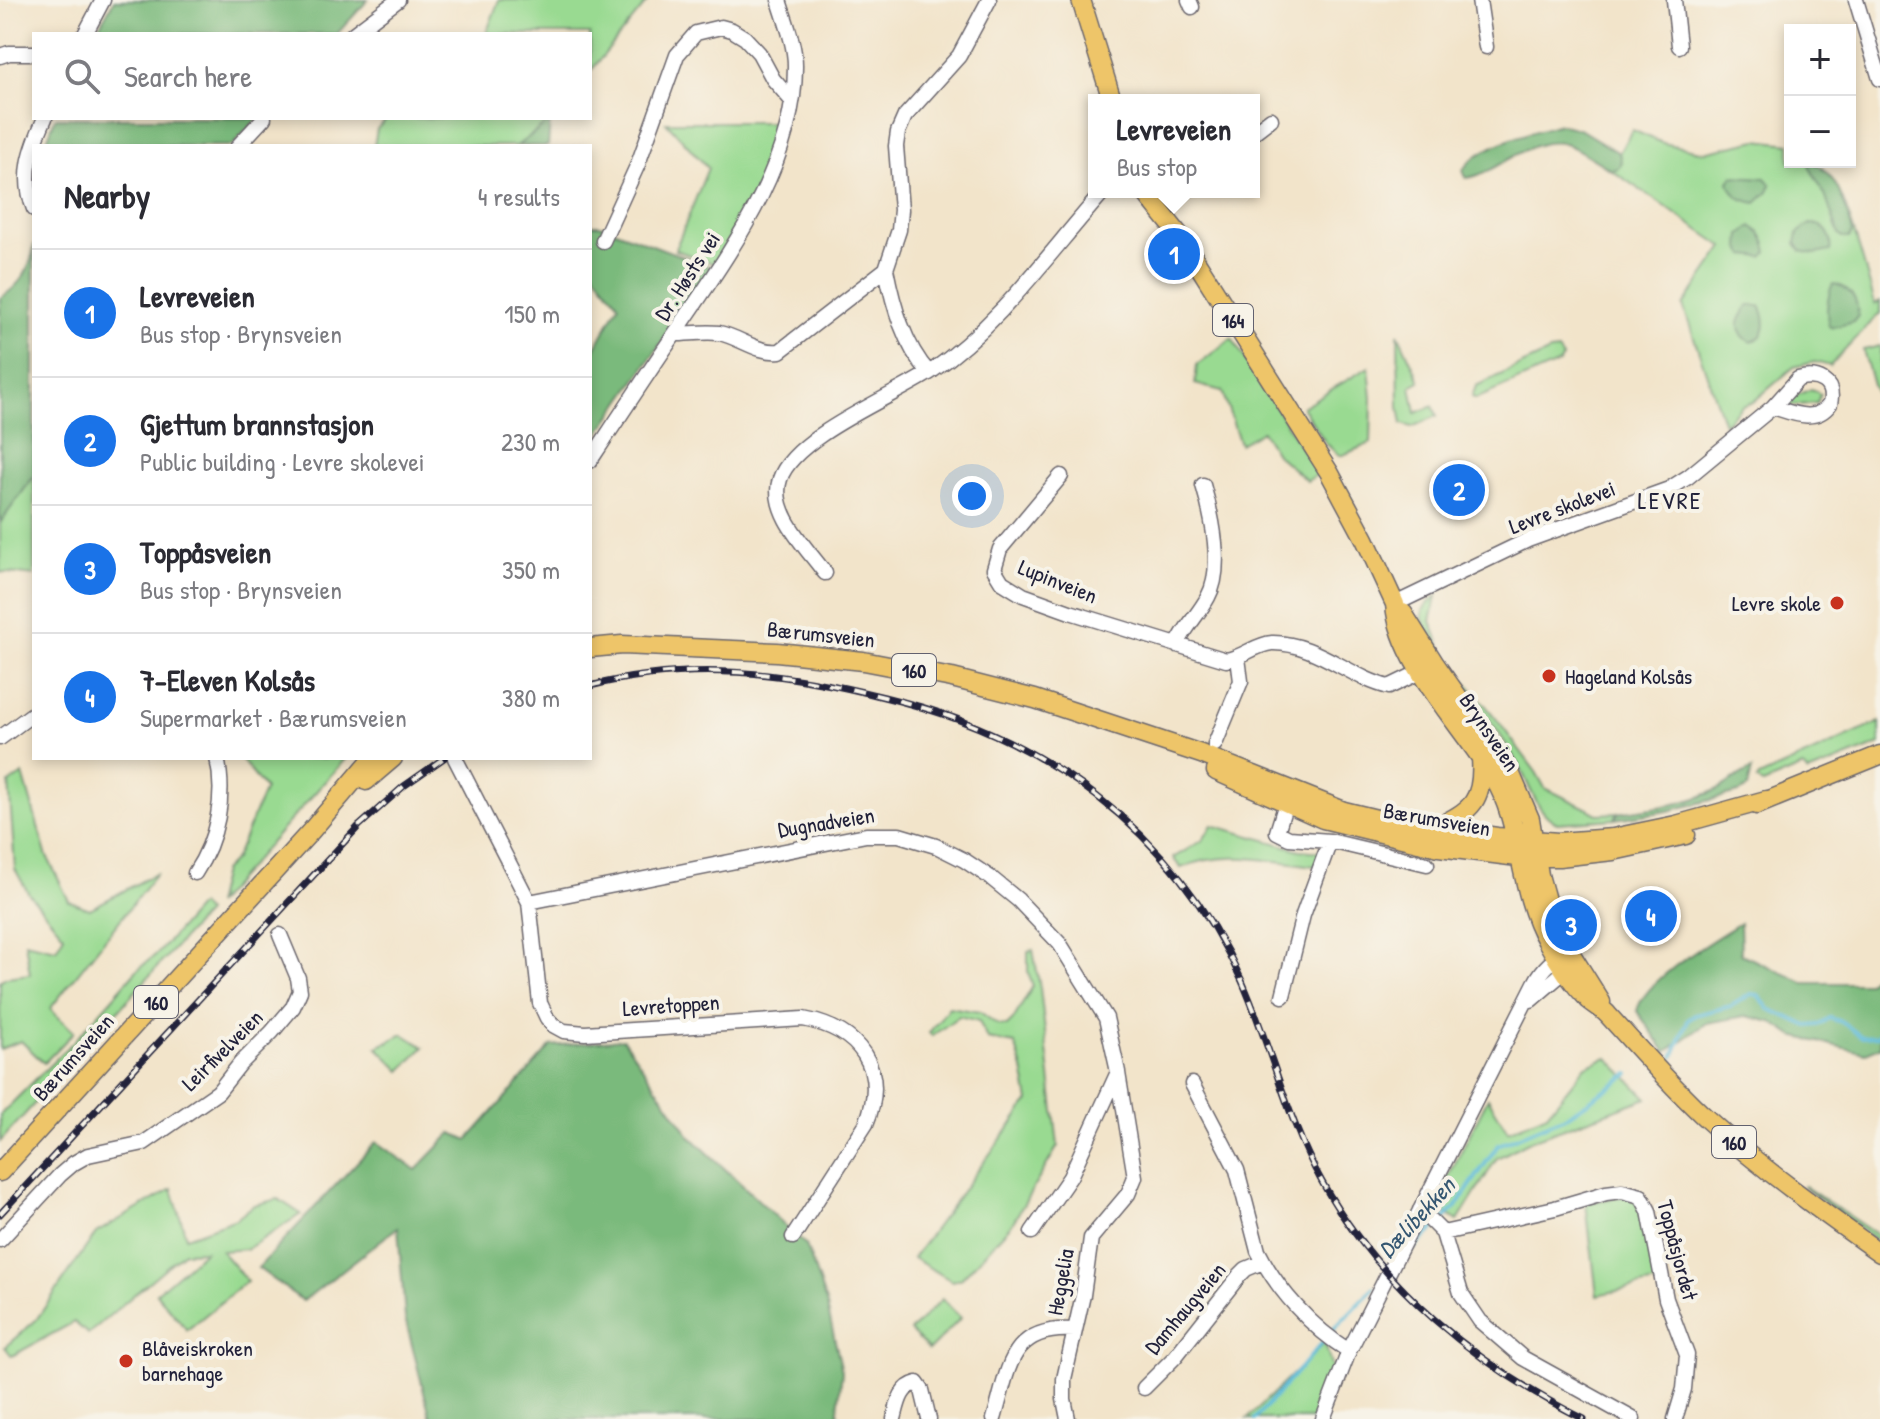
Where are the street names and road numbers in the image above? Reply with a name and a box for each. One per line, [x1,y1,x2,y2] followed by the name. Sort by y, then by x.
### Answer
[647,226,727,326] street label: Dr. Høsts vei
[1213,304,1253,336] road number: 164
[1505,473,1619,541] street label: Levre skolevei
[1014,552,1102,610] street label: Lupinveien
[766,613,876,655] street label: Bærumsveien
[892,654,936,686] road number: 160
[1453,687,1527,777] street label: Brynsveien
[1381,795,1493,843] street label: Bærumsveien
[776,800,876,844] street label: Dugnadveien
[134,986,178,1018] road number: 160
[622,987,720,1023] street label: Levretoppen
[175,1003,269,1097] street label: Leirfivelveien
[26,1007,120,1107] street label: Bærumsveien
[1712,1126,1756,1158] road number: 160
[1650,1197,1706,1304] street label: Toppåsjordet
[1039,1246,1081,1317] street label: Heggelia
[1138,1256,1232,1360] street label: Damhaugveien

